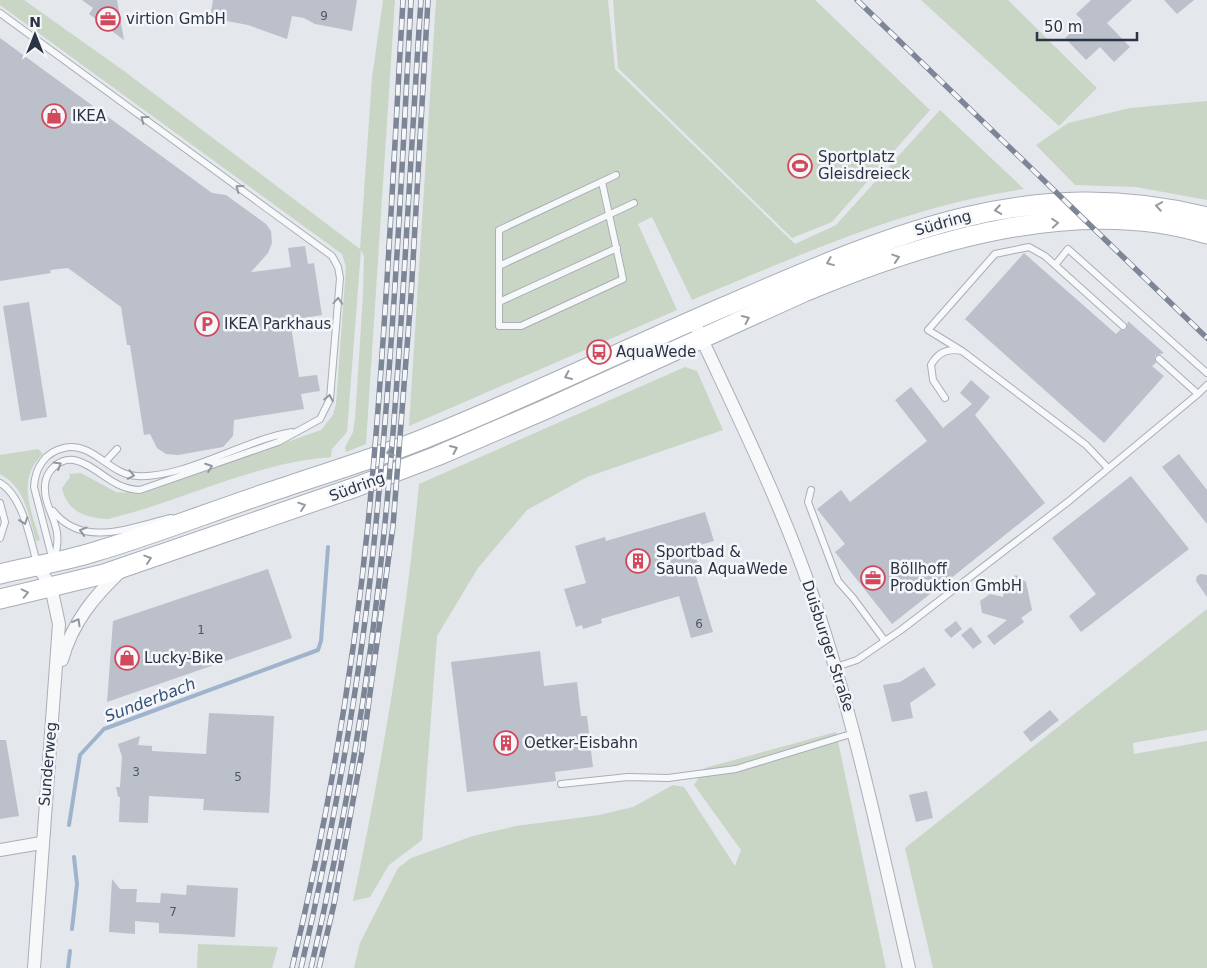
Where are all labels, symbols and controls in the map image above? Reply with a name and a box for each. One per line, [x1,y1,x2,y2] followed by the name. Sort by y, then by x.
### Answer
[95,6,121,32] office icon: virtion GmbH
[320,9,328,23] house number: 9
[10,10,60,60] north arrow
[126,10,226,28] place label: virtion GmbH
[1037,10,1137,42] scale bar
[29,14,41,30] text: N
[1044,18,1082,36] text: 50 m
[41,103,67,129] shop icon: IKEA
[72,107,107,125] place label: IKEA
[141,116,150,125] one-way arrow
[818,148,910,183] place label: Sportplatz Gleisdreieck
[787,153,813,179] sports icon: Sportplatz Gleisdreieck
[235,185,245,194] one-way arrow
[1155,201,1163,212] one-way arrow
[994,204,1002,215] one-way arrow
[913,206,973,240] street label: Südring
[1051,218,1059,229] one-way arrow
[892,253,900,263] one-way arrow
[826,256,834,266] one-way arrow
[332,297,343,305] one-way arrow
[194,311,220,337] parking icon: IKEA Parkhaus
[741,314,750,325] one-way arrow
[224,315,331,333] place label: IKEA Parkhaus
[586,339,612,365] bus stop icon: AquaWede
[616,343,696,361] place label: AquaWede
[564,369,573,380] one-way arrow
[323,394,334,403] one-way arrow
[449,445,458,456] one-way arrow
[386,446,395,456] one-way arrow
[53,461,62,471] one-way arrow
[204,463,212,473] one-way arrow
[127,469,136,479] one-way arrow
[327,469,387,505] street label: Südring
[297,502,305,512] one-way arrow
[18,516,28,525] one-way arrow
[80,527,88,537] one-way arrow
[656,543,788,578] place label: Sportbad & Sauna AquaWede
[625,548,651,574] building icon: Sportbad & Sauna AquaWede
[143,555,152,565] one-way arrow
[890,560,1022,595] place label: Böllhoff Produktion GmbH
[860,565,886,591] office icon: Böllhoff Produktion GmbH
[798,578,858,714] street label: Duisburger Straße
[21,588,30,599] one-way arrow
[695,617,703,631] house number: 6
[71,618,81,627] one-way arrow
[197,623,205,637] house number: 1
[114,645,140,671] shop icon: Lucky-Bike
[144,649,223,667] place label: Lucky-Bike
[102,674,198,726] water label: Sunderbach
[35,721,61,807] street label: Sunderweg
[493,730,519,756] building icon: Oetker-Eisbahn
[524,734,638,752] place label: Oetker-Eisbahn
[132,765,140,779] house number: 3
[234,770,242,784] house number: 5
[169,905,177,919] house number: 7

